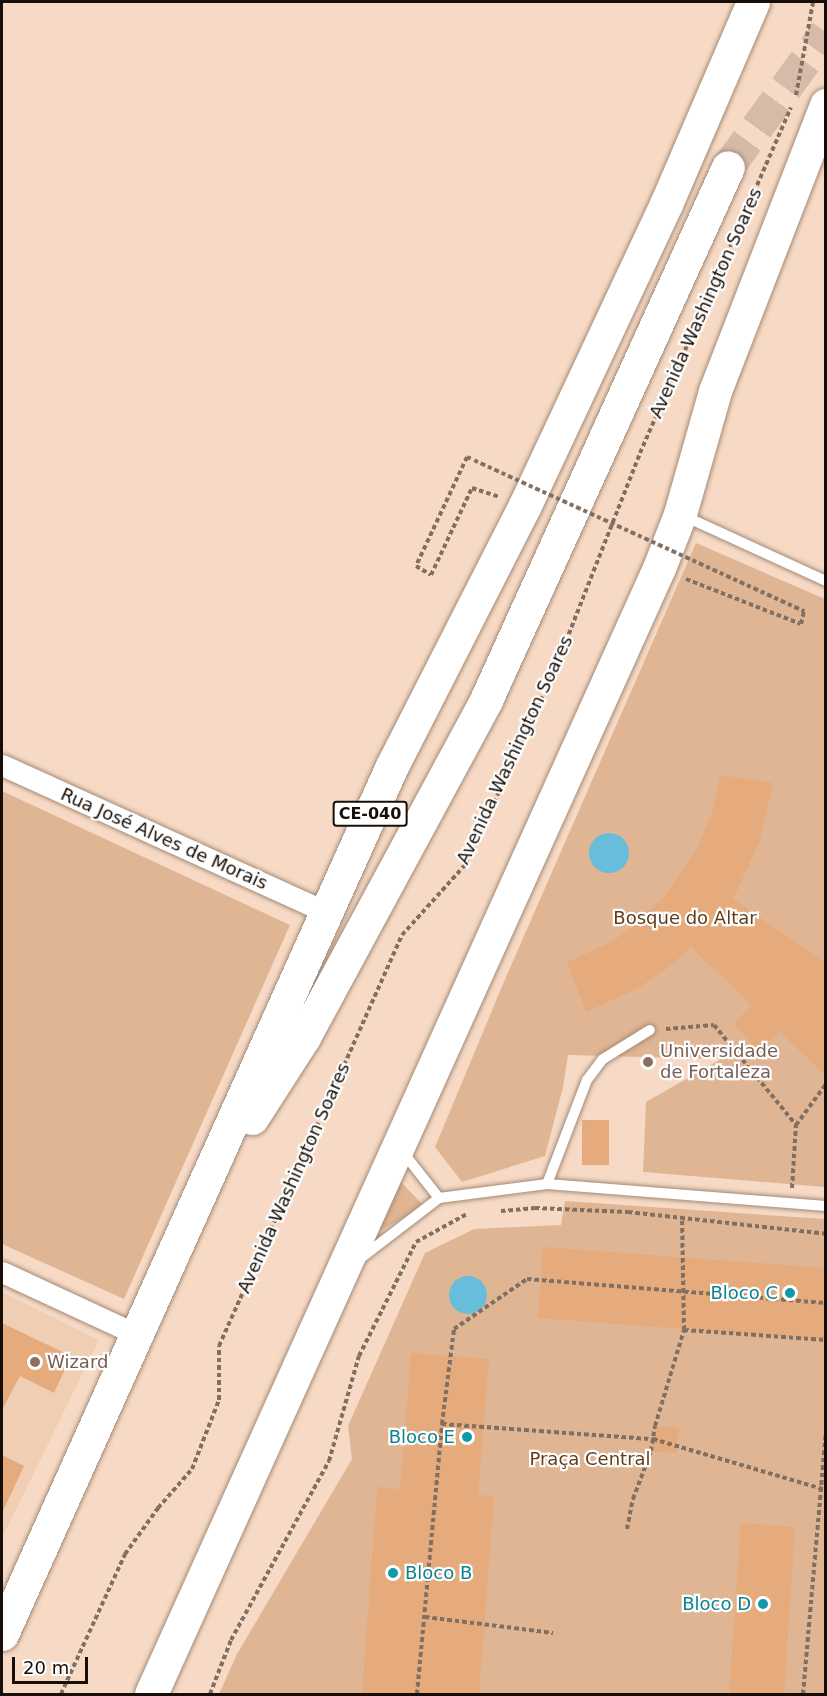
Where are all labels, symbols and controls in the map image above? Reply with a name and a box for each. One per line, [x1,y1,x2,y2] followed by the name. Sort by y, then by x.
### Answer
[645,184,767,422] street label: Avenida Washington Soares
[452,632,578,868] street label: Avenida Washington Soares
[57,784,271,894] street label: Rua José Alves de Morais
[332,801,407,827] road number: CE-040
[613,907,757,929] park label: Bosque do Altar
[660,1041,778,1084] place label: Universidade de Fortaleza
[641,1055,655,1069] marker: Universidade de Fortaleza
[233,1059,355,1297] street label: Avenida Washington Soares
[710,1282,778,1304] place label: Bloco C
[783,1286,797,1300] marker: Bloco C
[47,1351,108,1373] place label: Wizard
[28,1355,42,1369] marker: Wizard
[389,1426,455,1448] place label: Bloco E
[460,1430,474,1444] marker: Bloco E
[529,1448,651,1470] park label: Praça Central
[405,1562,472,1584] place label: Bloco B
[386,1566,400,1580] marker: Bloco B
[682,1593,751,1615] place label: Bloco D
[756,1597,770,1611] marker: Bloco D
[15,1645,92,1683] scale bar
[23,1657,69,1678] text: 20 m

